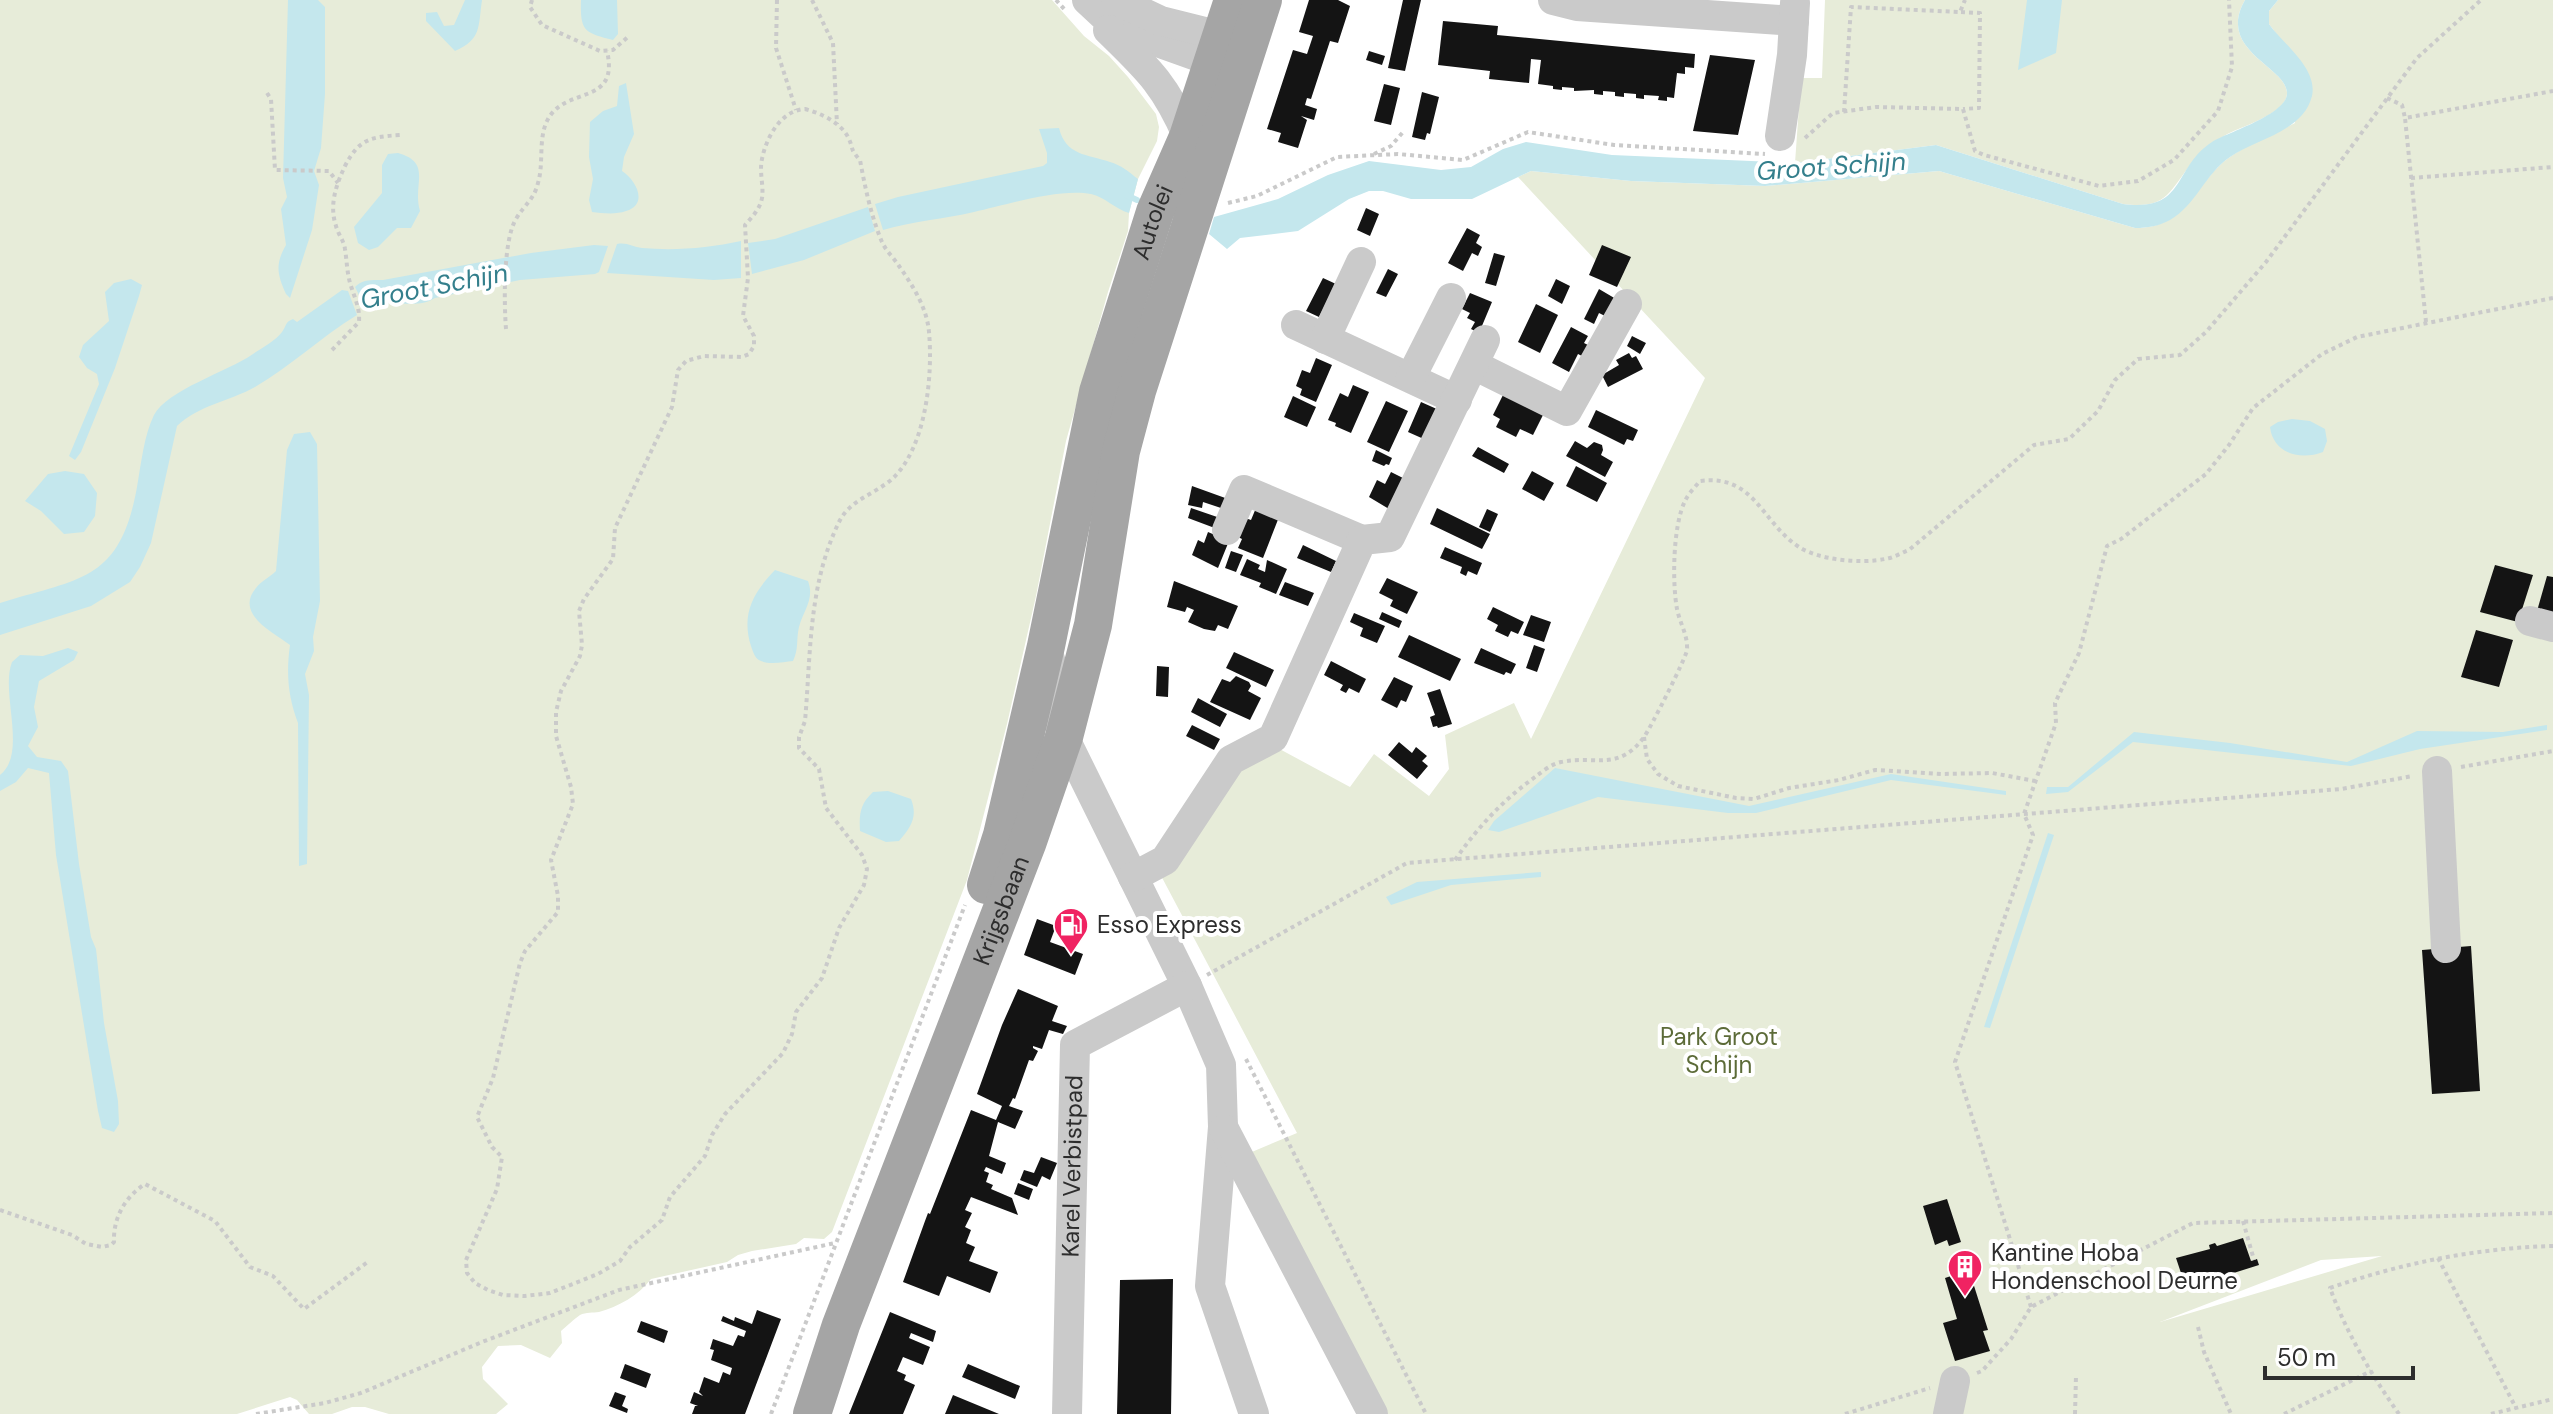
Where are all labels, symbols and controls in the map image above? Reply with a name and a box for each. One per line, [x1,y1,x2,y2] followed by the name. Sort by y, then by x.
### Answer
[1755,144,1907,188] water label: Groot Schijn
[1125,180,1180,264] street label: Autolei
[357,255,511,317] water label: Groot Schijn
[966,851,1036,970] street label: Krijgsbaan
[1052,906,1090,956] fuel station icon: Esso Express
[1097,909,1242,940] place label: Esso Express
[1660,1021,1778,1080] park label: Park Groot Schijn
[1054,1075,1089,1258] street label: Karel Verbistpad
[1991,1237,2238,1296] place label: Kantine Hoba Hondenschool Deurne
[1946,1248,1984,1298] building icon: Kantine Hoba Hondenschool Deurne
[2265,1330,2413,1380] scale bar
[2277,1342,2336,1373] text: 50 m

